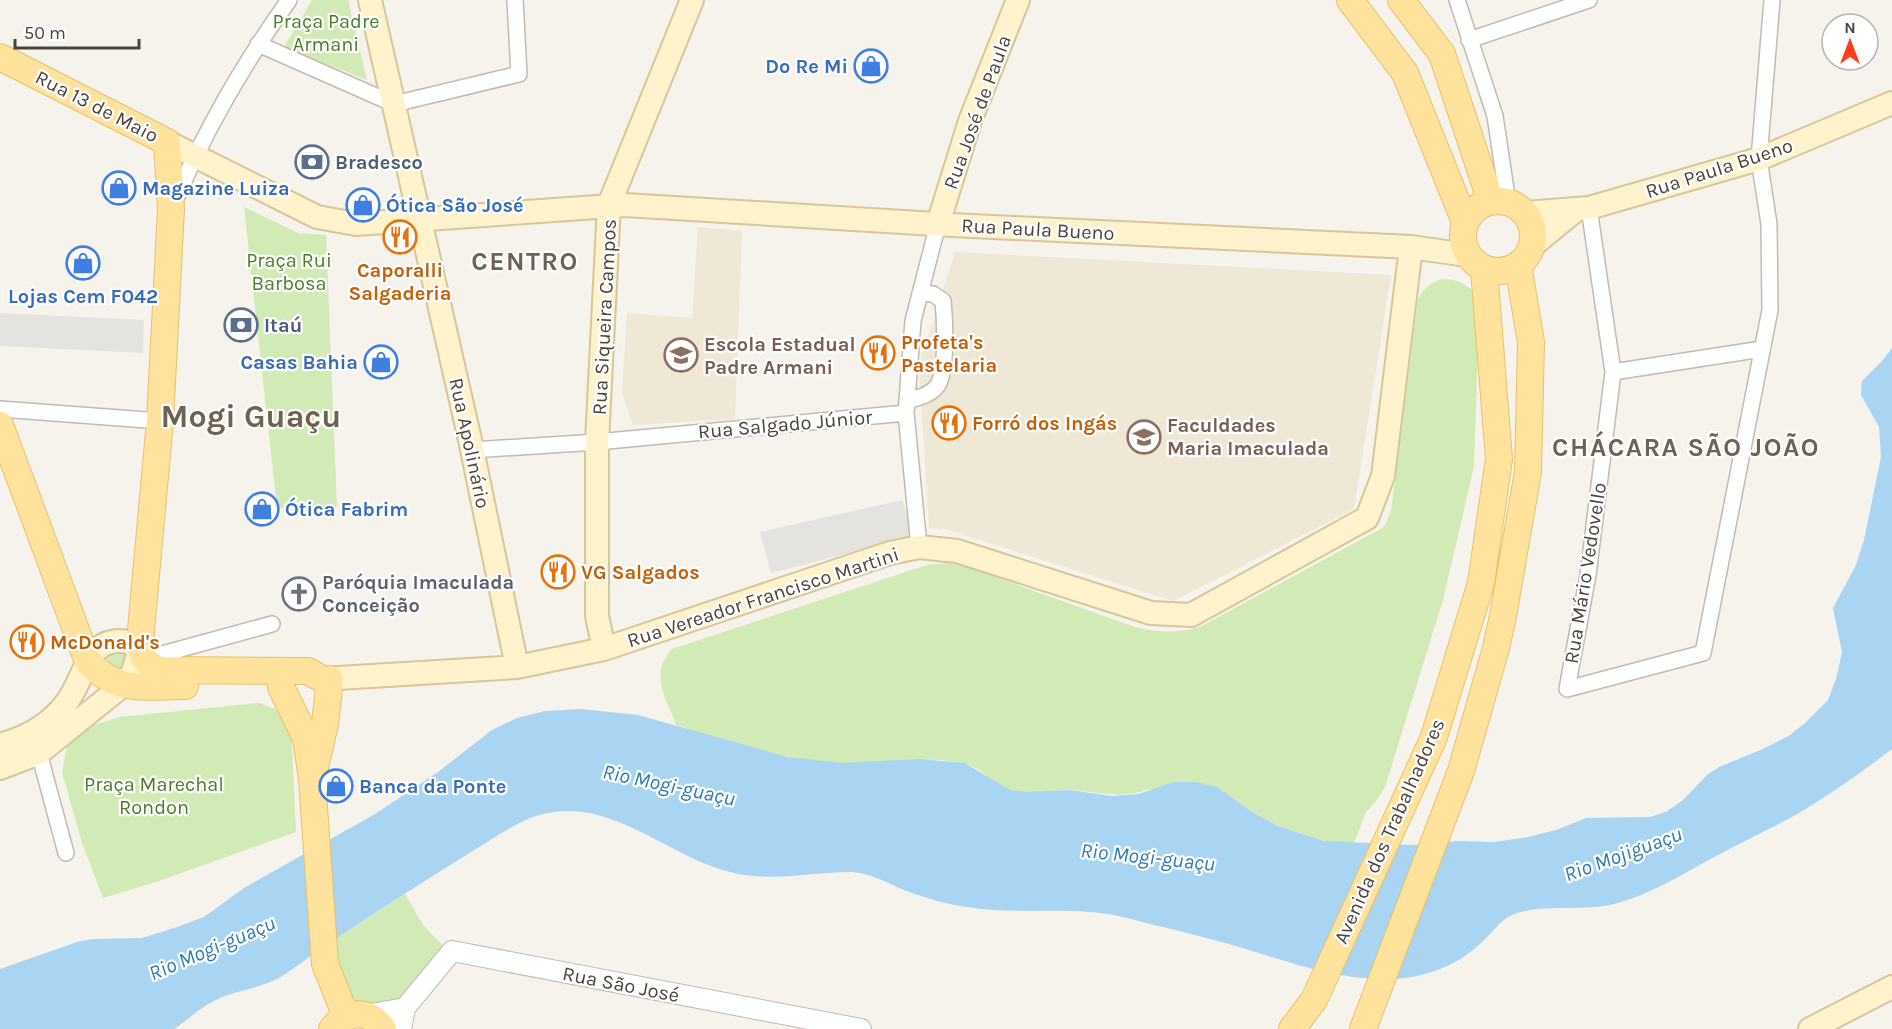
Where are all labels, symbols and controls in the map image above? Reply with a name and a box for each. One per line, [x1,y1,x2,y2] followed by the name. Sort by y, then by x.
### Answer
[273,10,379,56] park label: Praça Padre Armani
[15,12,140,50] scale bar
[1820,12,1880,72] north arrow
[1844,18,1856,37] text: N
[24,22,66,44] text: 50 m
[939,32,1016,192] street label: Rua José de Paula
[853,48,889,84] shop icon: Do Re Mi
[765,55,848,78] place label: Do Re Mi
[31,66,162,147] street label: Rua 13 de Maio
[1643,134,1796,203] street label: Rua Paula Bueno
[294,144,330,180] bank icon: Bradesco
[335,151,423,174] place label: Bradesco
[101,170,137,206] shop icon: Magazine Luiza
[142,177,290,200] place label: Magazine Luiza
[345,187,381,223] shop icon: Ótica São José
[386,193,524,217] place label: Ótica São José
[961,214,1115,245] street label: Rua Paula Bueno
[588,218,621,416] street label: Rua Siqueira Campos
[382,219,418,255] restaurant icon: Caporalli Salgaderia
[65,245,101,281] shop icon: Lojas Cem F042
[471,246,579,277] district label: CENTRO
[246,249,332,295] park label: Praça Rui Barbosa
[349,259,451,305] place label: Caporalli Salgaderia
[8,285,158,308] place label: Lojas Cem F042
[223,307,259,343] bank icon: Itaú
[264,314,302,337] place label: Itaú
[901,331,997,377] place label: Profeta's Pastelaria
[704,333,856,379] place label: Escola Estadual Padre Armani
[860,335,896,371] restaurant icon: Profeta's Pastelaria
[663,337,699,373] school or university icon: Escola Estadual Padre Armani
[363,344,399,380] shop icon: Casas Bahia
[240,351,358,374] place label: Casas Bahia
[444,376,495,511] street label: Rua Apolinário
[161,398,341,435] district label: Mogi Guaçu
[697,405,874,444] street label: Rua Salgado Júnior
[931,405,967,441] restaurant icon: Forró dos Ingás
[972,412,1117,435] place label: Forró dos Ingás
[1167,414,1329,460] place label: Faculdades Maria Imaculada
[1126,419,1162,455] school or university icon: Faculdades Maria Imaculada
[1552,431,1820,463] district label: CHÁCARA SÃO JOÃO
[1560,481,1611,665] street label: Rua Mário Vedovello
[244,491,280,527] shop icon: Ótica Fabrim
[285,497,408,521] place label: Ótica Fabrim
[624,543,902,652] street label: Rua Vereador Francisco Martini
[540,554,576,590] restaurant icon: VG Salgados
[581,561,700,584] place label: VG Salgados
[322,571,514,617] place label: Paróquia Imaculada Conceição
[281,576,317,612] church icon: Paróquia Imaculada Conceição
[9,624,45,660] restaurant icon: McDonald's
[50,631,160,654] place label: McDonald's
[1329,715,1450,947] street label: Avenida dos Trabalhadores
[600,759,738,811] water label: Rio Mogi-guaçu
[318,768,354,804] shop icon: Banca da Ponte
[84,773,224,819] park label: Praça Marechal Rondon
[359,775,506,798] place label: Banca da Ponte
[1561,822,1685,886] water label: Rio Mojiguaçu
[1080,838,1216,876] water label: Rio Mogi-guaçu
[145,911,279,985] water label: Rio Mogi-guaçu
[560,962,681,1007] street label: Rua São José

